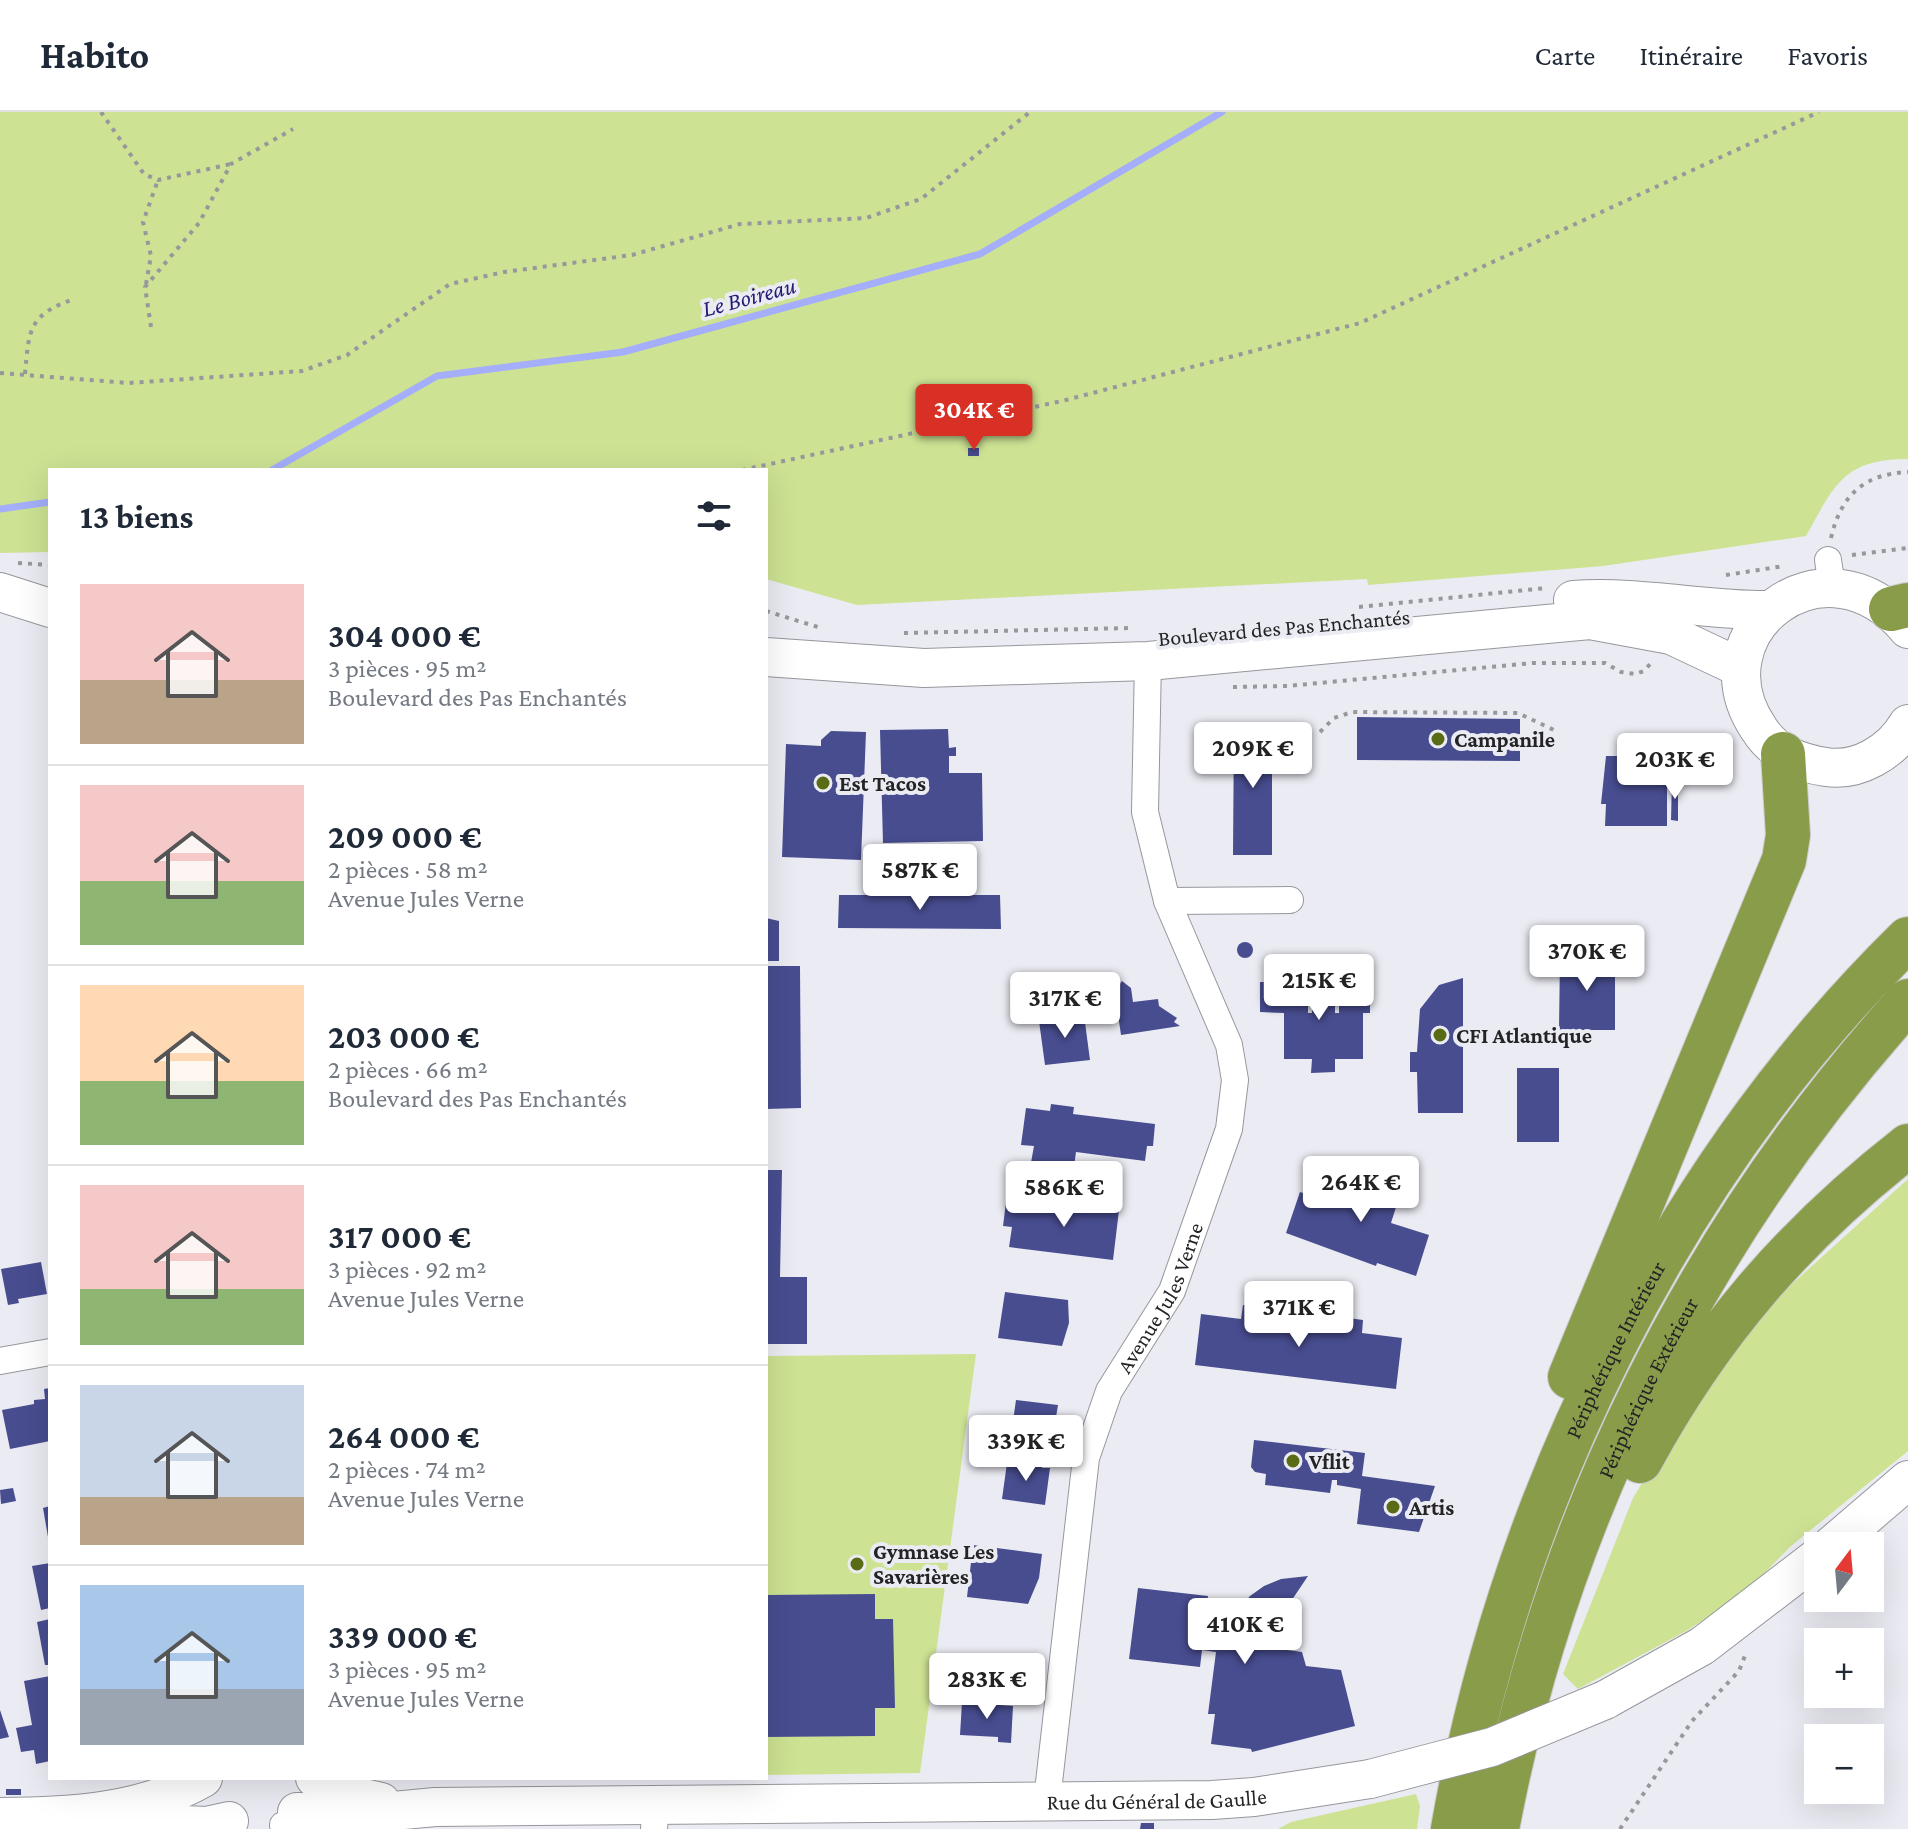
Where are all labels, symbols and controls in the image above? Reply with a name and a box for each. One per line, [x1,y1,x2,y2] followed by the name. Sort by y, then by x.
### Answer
[40,34,149,76] text: Habito
[1535,40,1595,71] text: Carte
[1639,40,1743,71] text: Itinéraire
[1787,40,1868,71] text: Favoris
[699,271,799,322] water label: Le Boireau
[909,384,1039,452] pin: 304K €
[933,395,1015,424] text: 304K €
[692,494,736,538] icon: filters
[80,498,193,535] text: 13 biens
[1157,604,1411,651] street label: Boulevard des Pas Enchantés
[144,616,240,712] icon: home
[328,617,481,654] text: 304 000 €
[328,654,487,683] text: 3 pièces · 95 m²
[328,683,627,712] text: Boulevard des Pas Enchantés
[1188,722,1318,790] pin: 209K €
[1454,727,1555,752] place label: Campanile
[1429,730,1447,748] marker: Campanile
[1212,733,1294,762] text: 209K €
[1610,733,1740,801] pin: 203K €
[1635,744,1715,773] text: 203K €
[839,771,926,796] place label: Est Tacos
[814,774,832,792] marker: Est Tacos
[144,817,240,913] icon: home
[328,818,482,855] text: 209 000 €
[855,844,985,912] pin: 587K €
[328,855,488,884] text: 2 pièces · 58 m²
[881,855,959,884] text: 587K €
[328,884,524,913] text: Avenue Jules Verne
[1522,925,1652,993] pin: 370K €
[1548,936,1627,965] text: 370K €
[1254,954,1384,1022] pin: 215K €
[1282,965,1356,994] text: 215K €
[1000,972,1130,1040] pin: 317K €
[1028,983,1102,1012] text: 317K €
[144,1017,240,1113] icon: home
[328,1018,479,1055] text: 203 000 €
[1456,1023,1592,1048] place label: CFI Atlantique
[1431,1026,1449,1044] marker: CFI Atlantique
[328,1055,488,1084] text: 2 pièces · 66 m²
[328,1084,627,1113] text: Boulevard des Pas Enchantés
[1296,1156,1426,1224] pin: 264K €
[999,1161,1129,1229] pin: 586K €
[1321,1167,1401,1196] text: 264K €
[1024,1172,1104,1201] text: 586K €
[144,1217,240,1313] icon: home
[328,1218,471,1255] text: 317 000 €
[1112,1219,1208,1378] street label: Avenue Jules Verne
[328,1255,487,1284] text: 3 pièces · 92 m²
[1560,1257,1670,1442] street label: Périphérique Intérieur
[1234,1281,1364,1349] pin: 371K €
[328,1284,524,1313] text: Avenue Jules Verne
[1262,1292,1336,1321] text: 371K €
[1593,1293,1703,1482] street label: Périphérique Extérieur
[961,1415,1091,1483] pin: 339K €
[144,1417,240,1513] icon: home
[328,1418,480,1455] text: 264 000 €
[987,1426,1065,1455] text: 339K €
[1308,1449,1351,1474] place label: Vflit
[1284,1452,1302,1470] marker: Vflit
[328,1455,486,1484] text: 2 pièces · 74 m²
[328,1484,524,1513] text: Avenue Jules Verne
[1408,1495,1454,1520] place label: Artis
[1384,1498,1402,1516] marker: Artis
[1804,1532,1884,1612] north arrow
[1804,1532,1884,1804] map controls
[873,1539,994,1589] place label: Gymnase Les Savarières
[848,1555,866,1573] marker: Gymnase Les Savarières
[1180,1598,1310,1666] pin: 410K €
[1206,1609,1284,1638] text: 410K €
[144,1617,240,1713] icon: home
[328,1618,477,1655] text: 339 000 €
[1804,1628,1884,1708] button: +
[922,1653,1052,1721] pin: 283K €
[328,1655,487,1684] text: 3 pièces · 95 m²
[947,1664,1027,1693] text: 283K €
[328,1684,524,1713] text: Avenue Jules Verne
[1804,1724,1884,1804] button: −
[1047,1783,1268,1814] street label: Rue du Général de Gaulle

